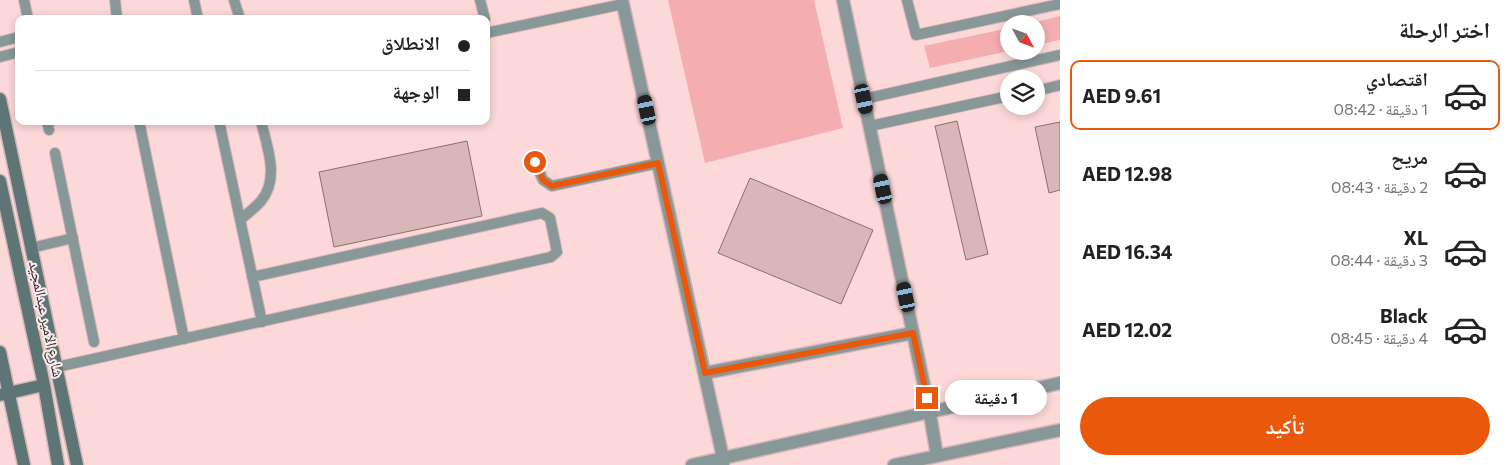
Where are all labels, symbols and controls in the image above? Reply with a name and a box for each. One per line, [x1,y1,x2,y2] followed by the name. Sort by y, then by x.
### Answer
[1000,15,1045,60] north arrow
[1000,15,1045,115] map controls
[1399,16,1490,43] text: اختر الرحلة
[381,31,440,54] text: الانطلاق
[1366,67,1428,90] text: اقتصادي
[1000,70,1045,115] button: layers
[1443,73,1488,118] icon: car
[392,80,440,103] text: الوجهة
[853,83,874,115] car
[1082,84,1161,107] text: AED 9.61
[636,94,657,126] car
[1333,99,1428,118] text: 1 دقيقة · 08:42
[1391,145,1428,168] text: مريح
[524,151,546,173] route start
[1443,151,1488,196] icon: car
[1082,162,1172,185] text: AED 12.98
[872,173,893,205] car
[1331,177,1428,196] text: 2 دقيقة · 08:43
[1403,226,1428,249] text: XL
[1443,229,1488,274] icon: car
[1082,240,1172,263] text: AED 16.34
[1330,250,1428,269] text: 3 دقيقة · 08:44
[24,259,68,379] street label: شارع الامير عبدالمجيد
[895,281,916,313] car
[1380,304,1428,327] text: Black
[1443,307,1488,352] icon: car
[1082,318,1172,341] text: AED 12.02
[1330,328,1428,347] text: 4 دقيقة · 08:45
[944,380,1047,416] callout: 1 دقيقة
[916,387,938,409] route end
[974,388,1018,407] text: 1 دقيقة
[1080,397,1490,455] button: تأكيد

